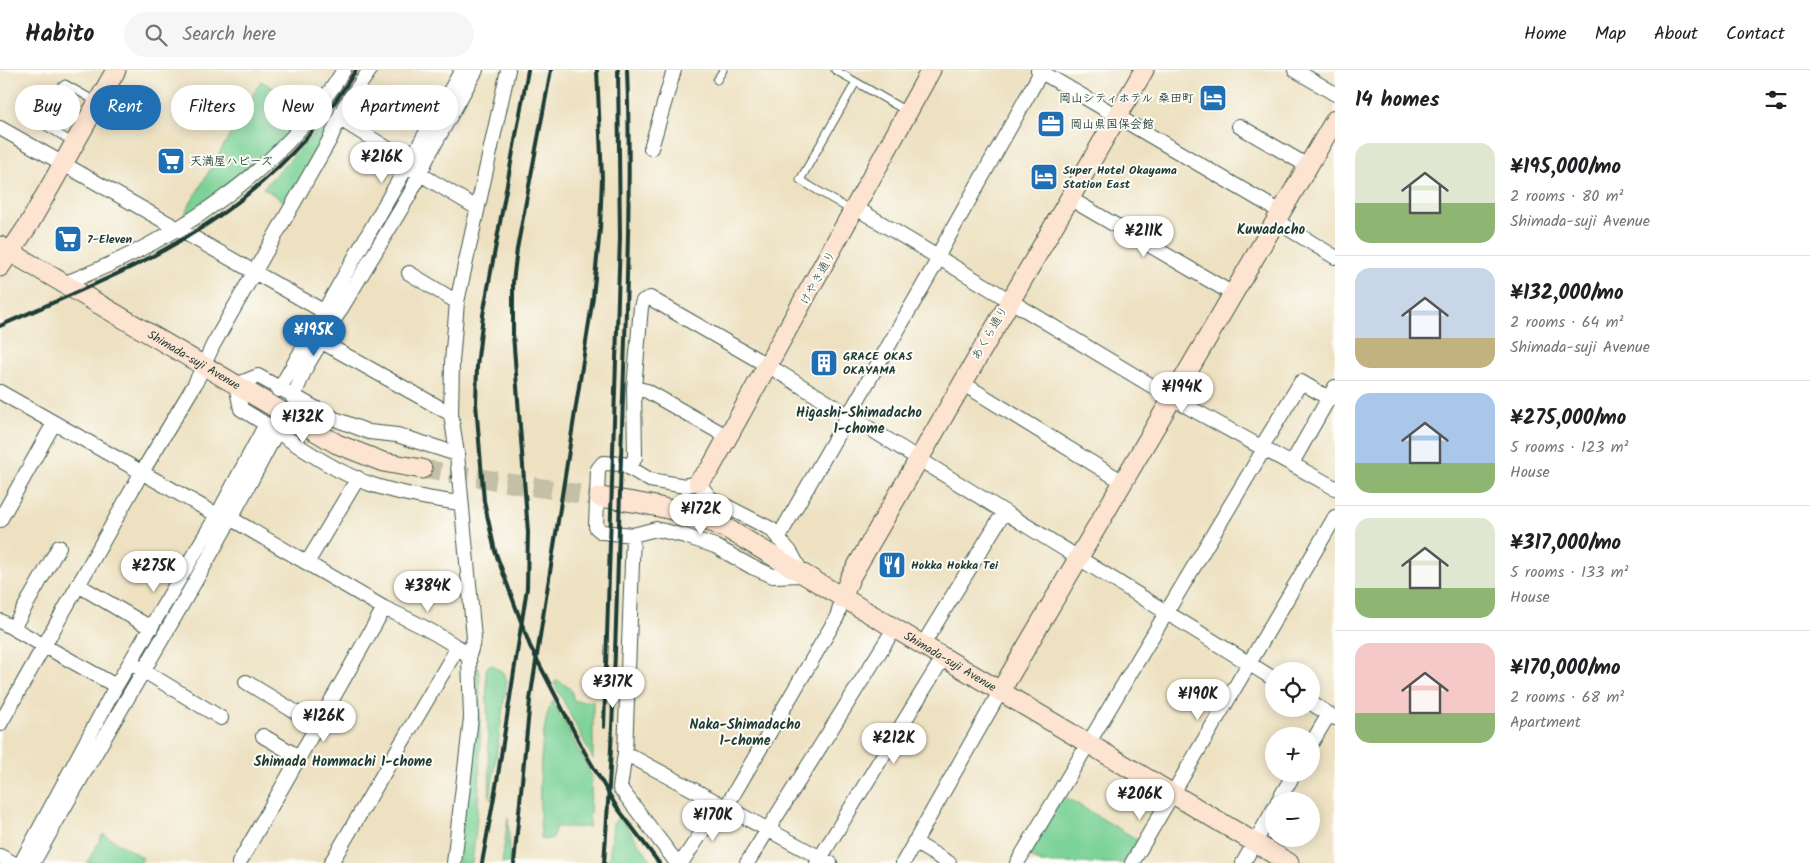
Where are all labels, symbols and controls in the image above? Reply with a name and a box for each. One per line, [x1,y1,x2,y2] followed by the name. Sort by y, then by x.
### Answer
[124,12,474,57] search box
[25,15,94,54] text: Habito
[182,20,276,50] text: Search here
[1524,20,1567,49] text: Home
[1595,20,1626,49] text: Map
[1654,20,1698,49] text: About
[1726,20,1785,49] text: Contact
[142,21,170,49] icon: search
[1198,83,1228,113] hotel icon: 岡山シティホテル 桑田町
[1355,84,1440,117] text: 14 homes
[15,85,80,130] chip: Buy
[90,85,161,130] chip: Rent
[171,85,254,130] chip: Filters
[264,85,332,130] chip: New
[342,85,458,130] chip: Apartment
[1762,86,1790,114] icon: filters
[1059,89,1194,108] place label: 岡山シティホテル 桑田町
[1036,109,1066,139] office icon: 岡山県国保会館
[1070,115,1154,134] place label: 岡山県国保会館
[347,142,417,184] pin: ¥216K
[361,145,403,170] text: ¥216K
[156,146,186,176] supermarket icon: 天満屋ハピーズ
[1510,151,1621,184] text: ¥195,000/mo
[190,152,273,171] place label: 天満屋ハピーズ
[1063,161,1177,194] place label: Super Hotel Okayama Station East
[1029,162,1059,192] hotel icon: Super Hotel Okayama Station East
[1395,163,1455,223] icon: home
[1510,184,1623,209] text: 2 rooms · 80 m²
[1510,209,1650,234] text: Shimada-suji Avenue
[1109,216,1179,258] pin: ¥211K
[1125,219,1163,244] text: ¥211K
[1237,219,1306,241] district label: Kuwadacho
[53,224,83,254] supermarket icon: 7-Eleven
[87,230,133,249] place label: 7-Eleven
[795,247,841,309] street label: けやき通り
[1510,277,1624,310] text: ¥132,000/mo
[1395,288,1455,348] icon: home
[967,302,1013,364] street label: あくら通り
[1510,310,1623,335] text: 2 rooms · 64 m²
[279,314,349,357] pin: ¥195K
[294,318,334,343] text: ¥195K
[144,325,245,395] street label: Shimada-suji Avenue
[1510,335,1650,360] text: Shimada-suji Avenue
[843,347,913,380] place label: GRACE OKAS OKAYAMA
[809,348,839,378] building icon: GRACE OKAS OKAYAMA
[1147,372,1217,414] pin: ¥194K
[1161,375,1203,400] text: ¥194K
[268,402,338,444] pin: ¥132K
[796,402,923,440] district label: Higashi-Shimadacho 1-chome
[1510,402,1626,435] text: ¥275,000/mo
[282,405,324,430] text: ¥132K
[1395,413,1455,473] icon: home
[1510,435,1629,460] text: 5 rooms · 123 m²
[1510,460,1550,485] text: House
[666,494,736,536] pin: ¥172K
[680,497,722,522] text: ¥172K
[1510,527,1621,560] text: ¥317,000/mo
[1395,538,1455,598] icon: home
[119,550,189,593] pin: ¥275K
[877,550,907,580] restaurant icon: Hokka Hokka Tei
[132,554,176,579] text: ¥275K
[911,556,999,575] place label: Hokka Hokka Tei
[1510,560,1628,585] text: 5 rooms · 133 m²
[393,570,463,613] pin: ¥384K
[405,574,451,599] text: ¥384K
[1510,585,1550,610] text: House
[900,626,1001,697] street label: Shimada-suji Avenue
[1510,652,1620,685] text: ¥170,000/mo
[1265,662,1320,847] map controls
[1265,662,1320,717] button: locate
[1395,663,1455,723] icon: home
[578,666,648,709] pin: ¥317K
[593,670,633,695] text: ¥317K
[1163,678,1233,721] pin: ¥190K
[1178,682,1218,707] text: ¥190K
[1510,685,1624,710] text: 2 rooms · 68 m²
[289,700,359,743] pin: ¥126K
[303,704,345,729] text: ¥126K
[1510,710,1581,735] text: Apartment
[689,714,801,752] district label: Naka-Shimadacho 1-chome
[859,722,929,765] pin: ¥212K
[873,726,915,751] text: ¥212K
[1265,727,1320,782] button: +
[254,751,432,773] district label: Shimada Hommachi 1-chome
[1105,778,1175,821] pin: ¥206K
[1117,782,1163,807] text: ¥206K
[1265,792,1320,847] button: −
[678,800,748,842] pin: ¥170K
[693,803,733,828] text: ¥170K

